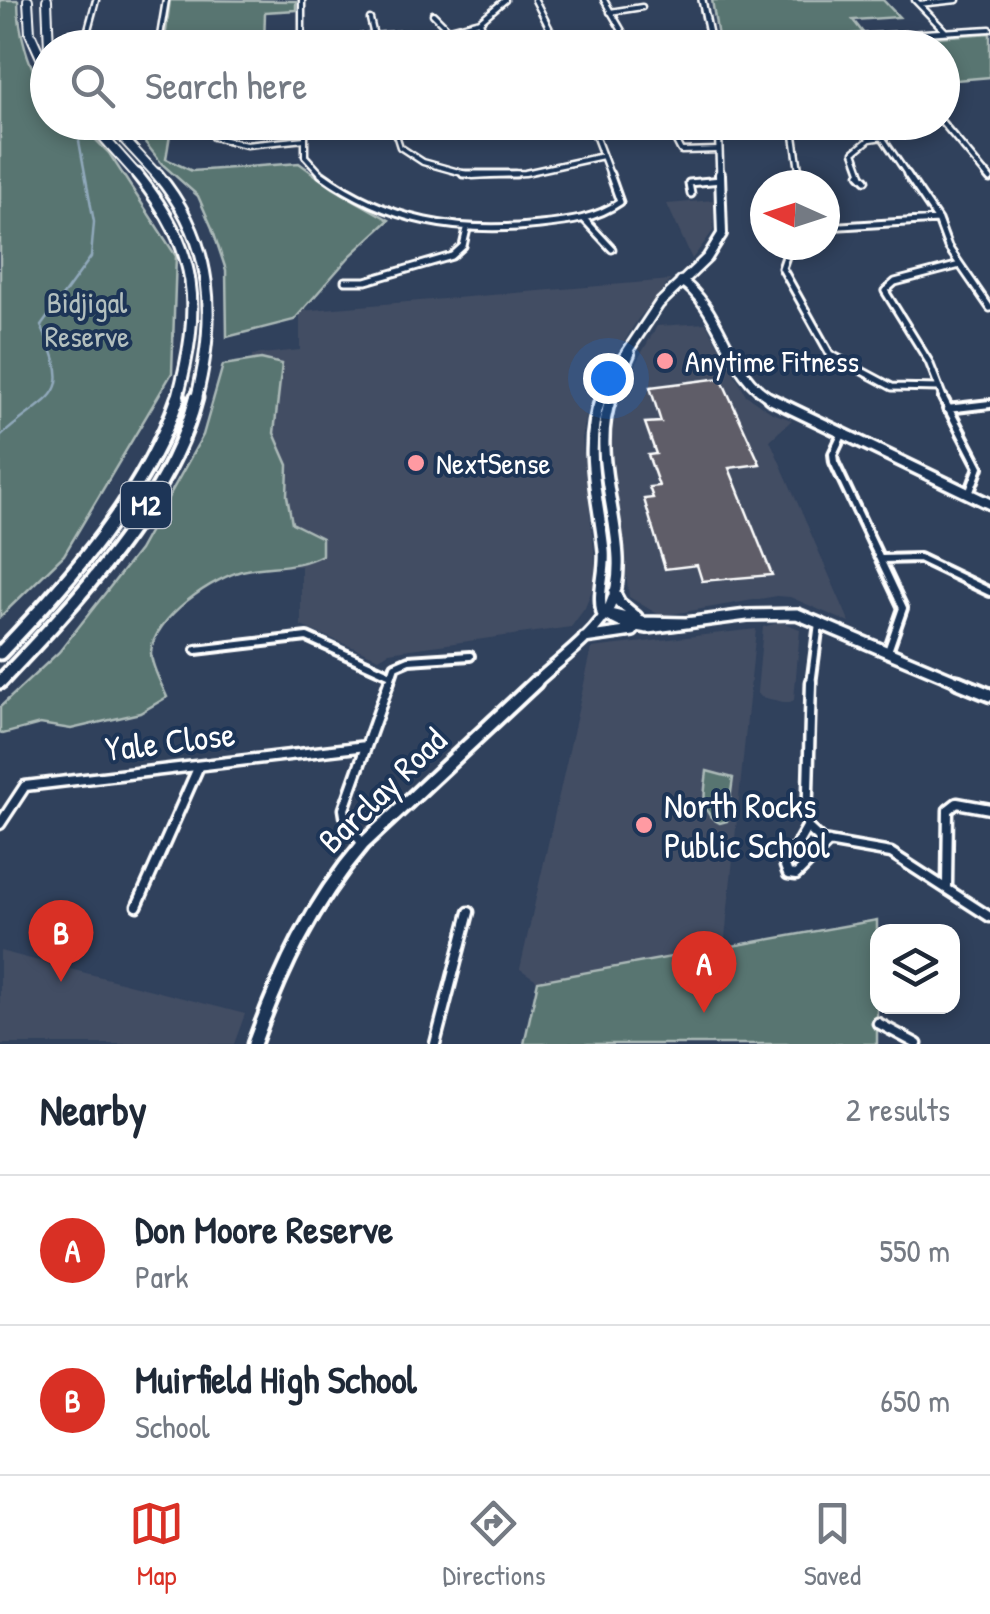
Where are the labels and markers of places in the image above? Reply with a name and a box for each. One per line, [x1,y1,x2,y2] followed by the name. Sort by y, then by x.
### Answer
[685,341,859,381] place label: Anytime Fitness
[654,350,676,372] marker: Anytime Fitness
[436,443,550,483] place label: NextSense
[405,452,427,474] marker: NextSense
[664,782,831,869] place label: North Rocks Public School
[633,814,655,836] marker: North Rocks Public School
[28,900,94,982] pin: B
[672,930,736,1013] pin: A

